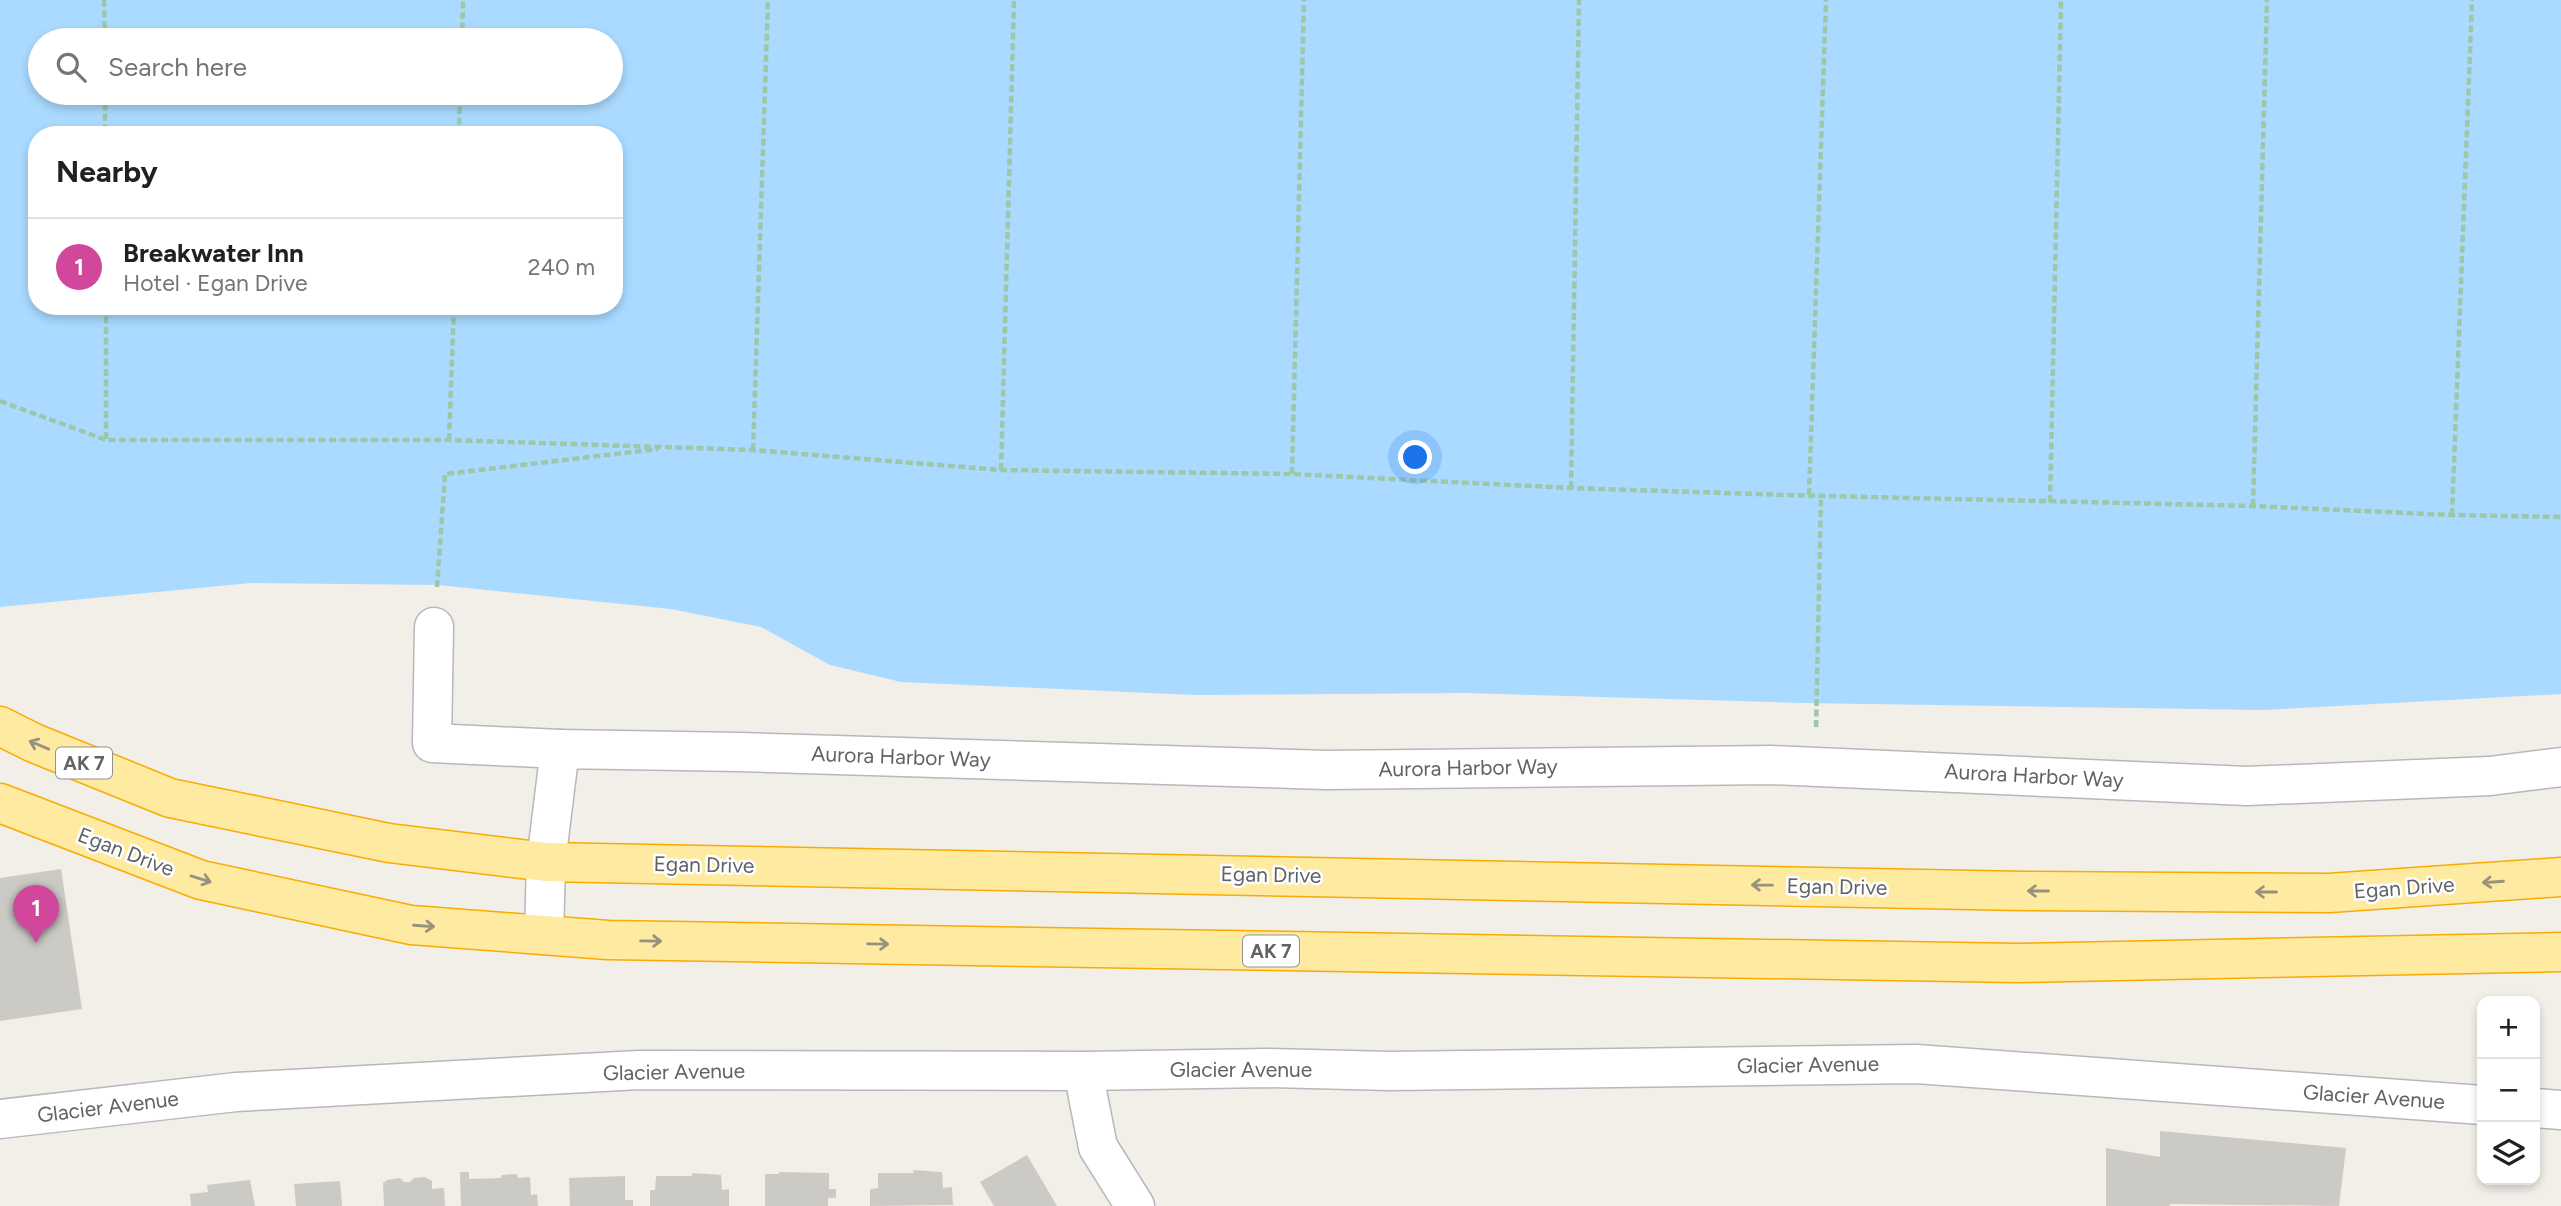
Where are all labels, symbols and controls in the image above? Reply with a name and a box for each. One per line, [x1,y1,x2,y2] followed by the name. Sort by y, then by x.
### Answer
[28,28,623,105] search box
[52,48,90,86] icon: search
[108,51,247,83] text: Search here
[56,153,158,190] text: Nearby
[123,237,304,269] text: Breakwater Inn
[74,253,84,281] text: 1
[528,253,595,281] text: 240 m
[123,269,308,297] text: Hotel · Egan Drive
[1398,440,1432,474] your location
[29,737,50,750] one-way arrow
[811,741,991,772] street label: Aurora Harbor Way
[56,748,112,778] road number: AK 7
[1378,753,1558,782] street label: Aurora Harbor Way
[1944,758,2124,793] street label: Aurora Harbor Way
[75,822,178,881] street label: Egan Drive
[653,851,755,878] street label: Egan Drive
[1220,861,1322,888] street label: Egan Drive
[2353,872,2455,903] street label: Egan Drive
[1786,873,1888,900] street label: Egan Drive
[190,874,212,887] one-way arrow
[2482,875,2505,888] one-way arrow
[1751,878,1774,892] one-way arrow
[2027,884,2050,898] one-way arrow
[13,885,59,943] pin: 1
[2255,885,2278,899] one-way arrow
[412,920,434,933] one-way arrow
[639,934,662,947] one-way arrow
[1243,936,1299,967] road number: AK 7
[866,938,889,951] one-way arrow
[2477,996,2540,1185] map controls
[2477,996,2540,1059] button: +
[1737,1051,1879,1078] street label: Glacier Avenue
[1170,1057,1312,1082] street label: Glacier Avenue
[603,1058,745,1085] street label: Glacier Avenue
[2477,1059,2540,1122] button: −
[2302,1079,2446,1114] street label: Glacier Avenue
[36,1085,180,1128] street label: Glacier Avenue
[2477,1122,2540,1185] button: layers

